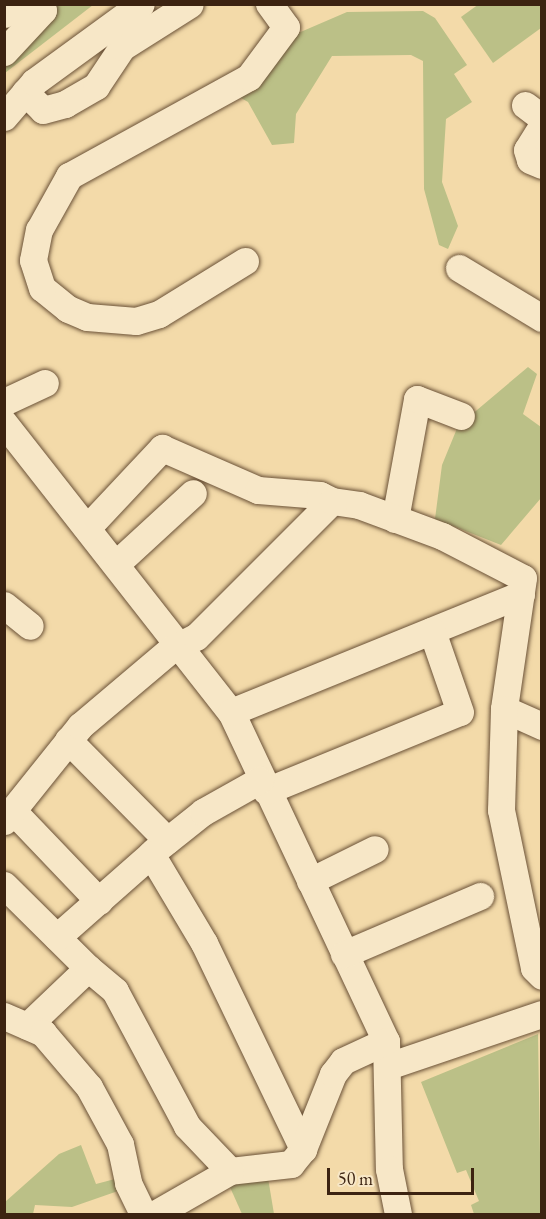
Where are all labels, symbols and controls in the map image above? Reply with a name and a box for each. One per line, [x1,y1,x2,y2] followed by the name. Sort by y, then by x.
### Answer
[330,1156,477,1194] scale bar
[338,1167,373,1190] text: 50 m

